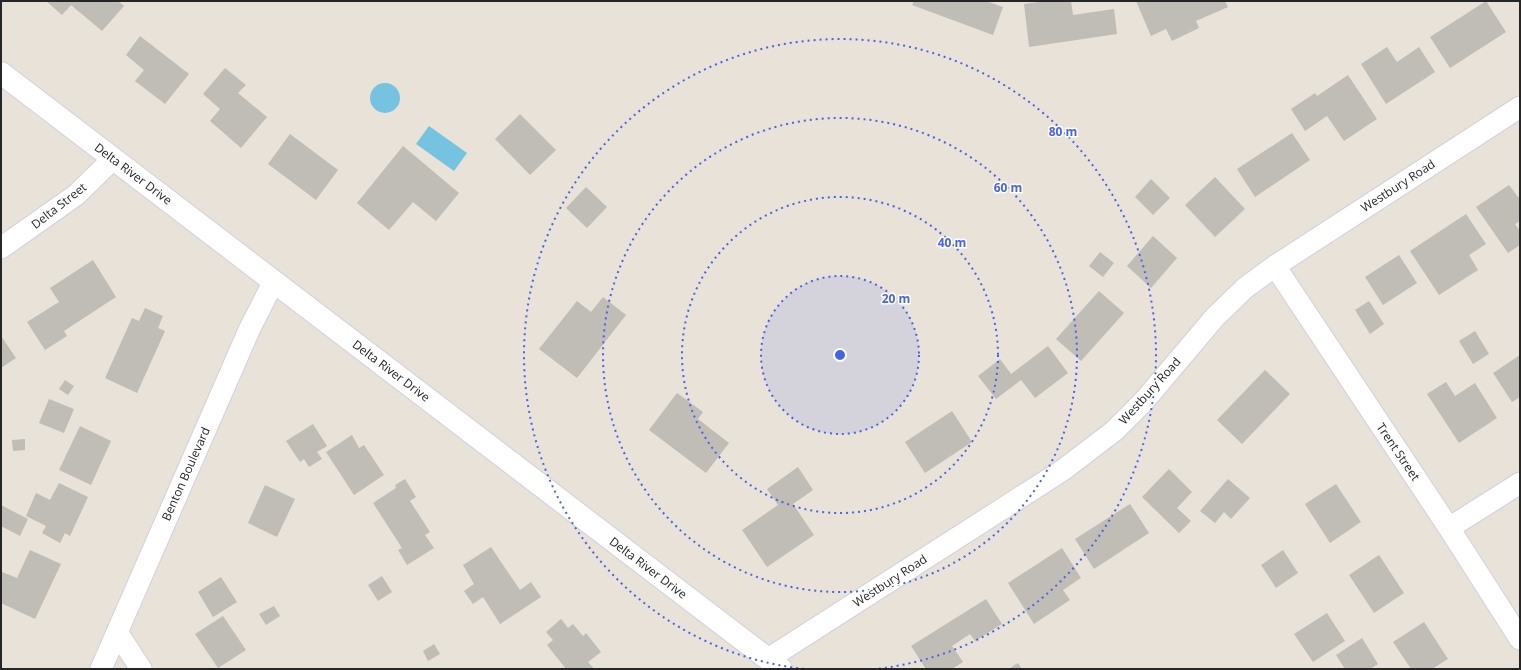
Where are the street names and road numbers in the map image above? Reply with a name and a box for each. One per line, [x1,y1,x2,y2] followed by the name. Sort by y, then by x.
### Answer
[91,139,176,209] street label: Delta River Drive
[1357,155,1438,216] street label: Westbury Road
[27,179,90,233] street label: Delta Street
[349,336,434,406] street label: Delta River Drive
[1115,353,1184,428] street label: Westbury Road
[1373,419,1424,484] street label: Trent Street
[157,424,214,523] street label: Benton Boulevard
[606,533,691,603] street label: Delta River Drive
[849,550,930,611] street label: Westbury Road

